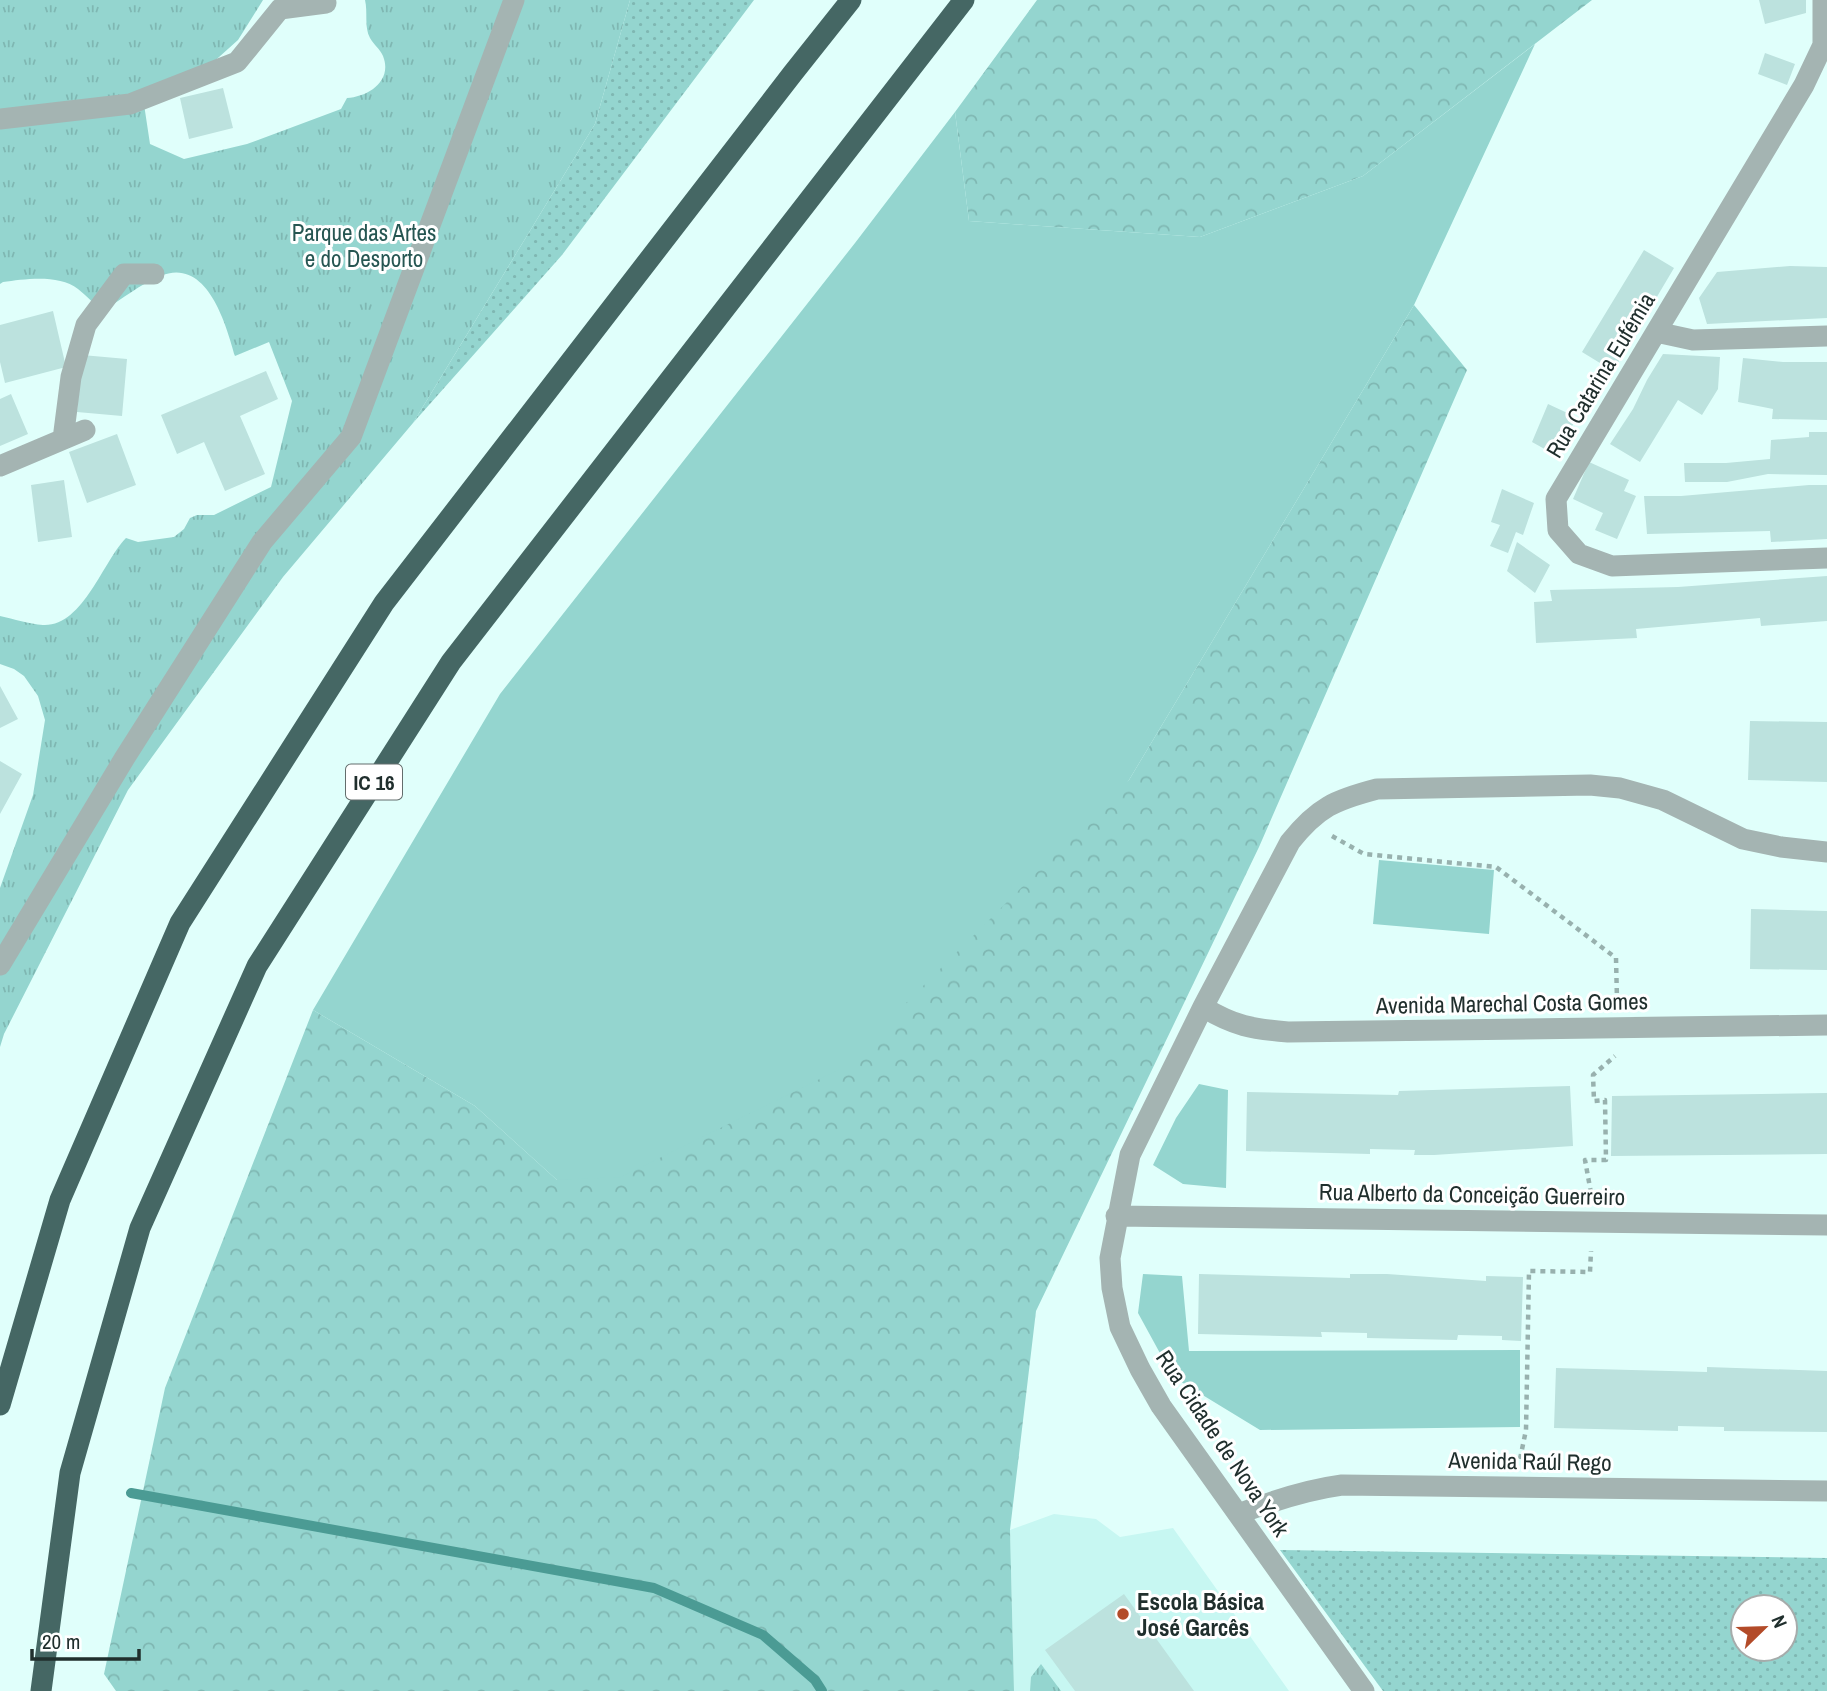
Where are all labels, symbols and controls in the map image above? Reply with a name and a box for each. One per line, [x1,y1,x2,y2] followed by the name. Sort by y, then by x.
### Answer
[292,217,436,274] park label: Parque das Artes e do Desporto
[1538,286,1662,463] street label: Rua Catarina Eufémia
[346,764,402,800] road number: IC 16
[1375,985,1648,1021] street label: Avenida Marechal Costa Gomes
[1319,1176,1625,1212] street label: Rua Alberto da Conceição Guerreiro
[1149,1344,1297,1543] street label: Rua Cidade de Nova York
[1447,1444,1612,1478] street label: Avenida Raúl Rego
[1137,1586,1264,1643] place label: Escola Básica José Garcês
[1729,1593,1799,1663] north arrow
[1115,1606,1131,1622] marker: Escola Básica José Garcês
[1765,1611,1794,1632] text: N
[32,1618,138,1662] scale bar
[42,1627,80,1656] text: 20 m

